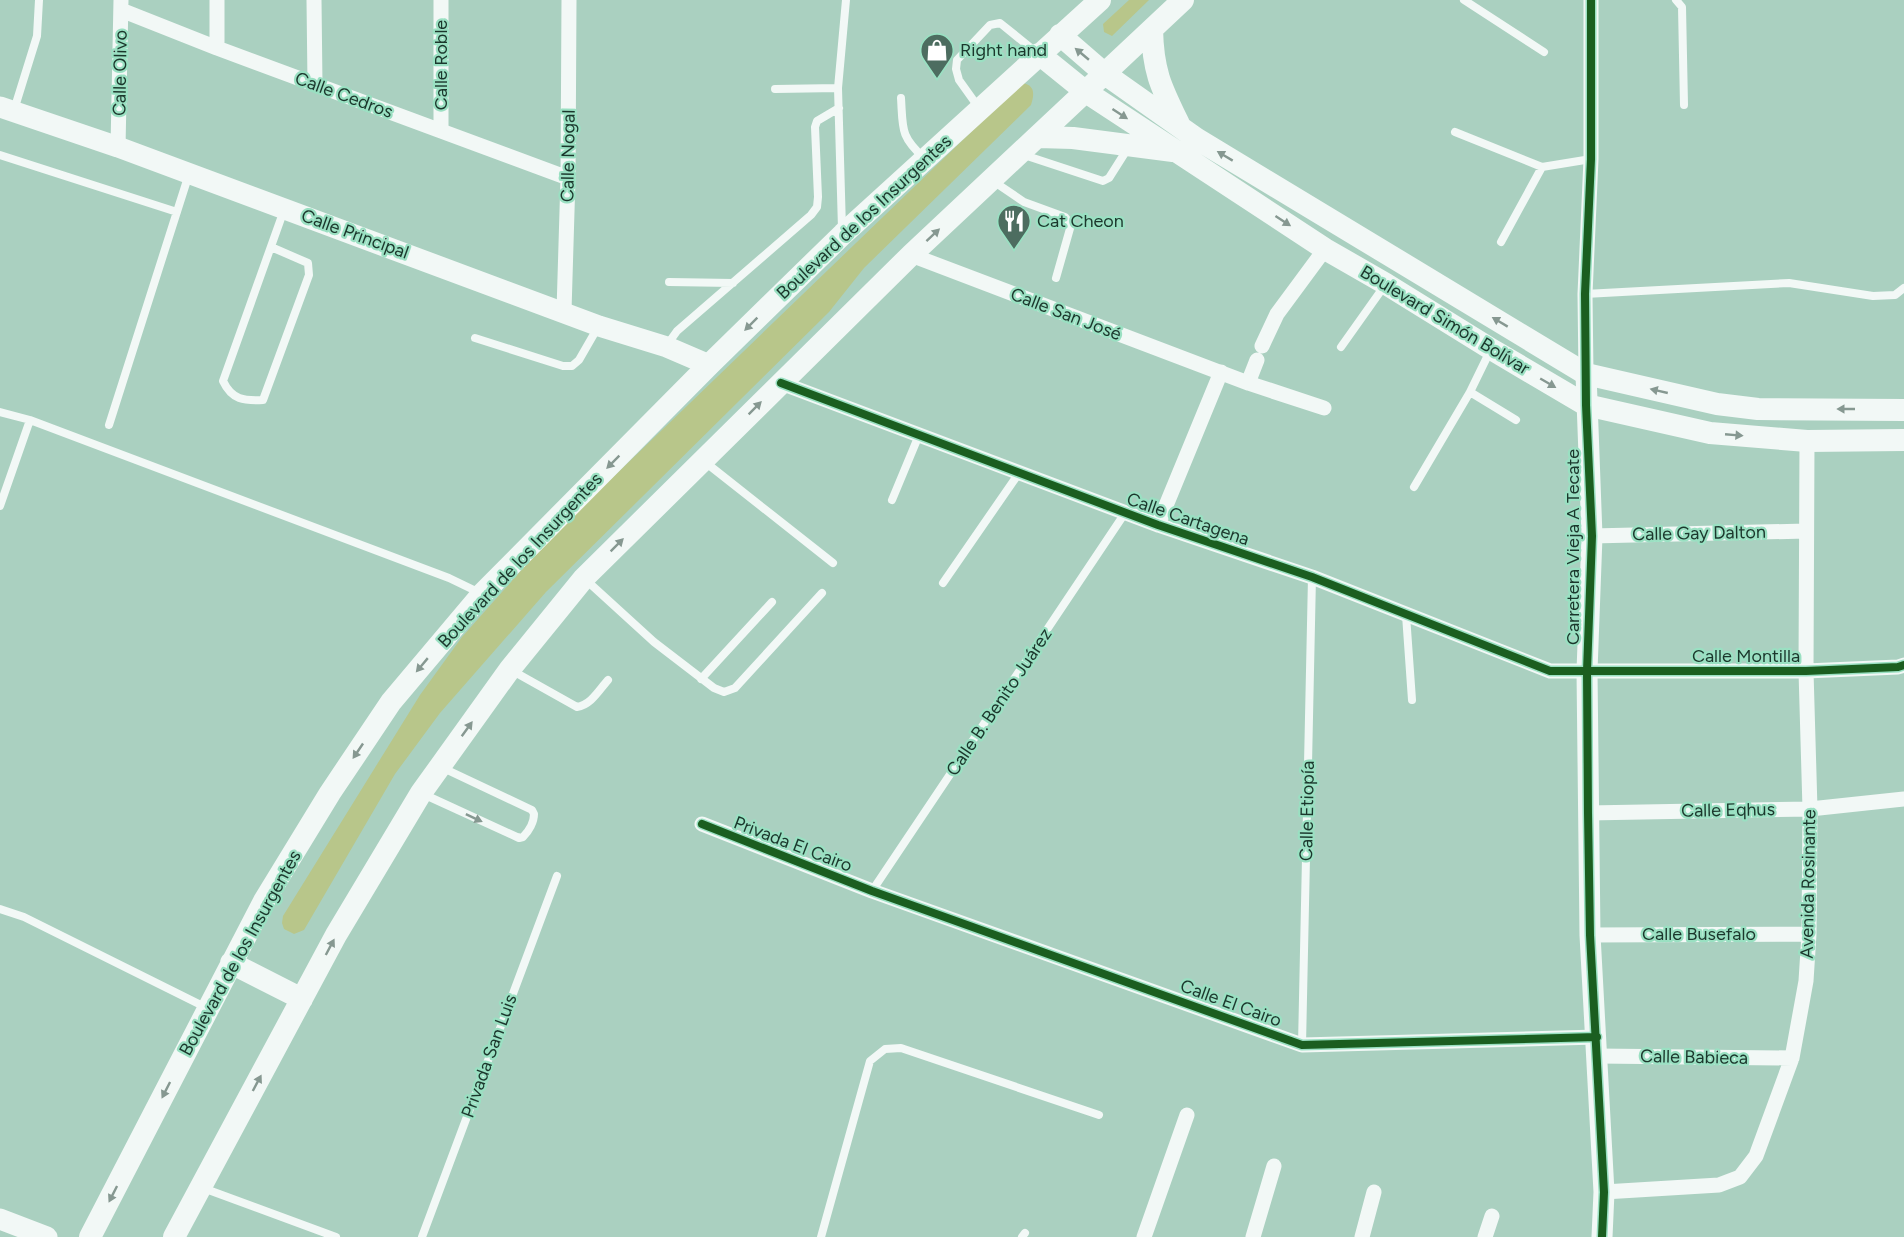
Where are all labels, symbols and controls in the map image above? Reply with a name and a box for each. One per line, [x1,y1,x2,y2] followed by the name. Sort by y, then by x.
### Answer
[430,20,452,110] street label: Calle Roble
[108,30,132,116] street label: Calle Olivo
[919,32,955,79] shop icon: Right hand
[960,39,1047,61] place label: Right hand
[1074,48,1090,61] one-way arrow
[292,67,396,123] street label: Calle Cedros
[1112,108,1128,119] one-way arrow
[556,110,580,202] street label: Calle Nogal
[772,130,956,304] street label: Boulevard de los Insurgentes
[1217,150,1233,161] one-way arrow
[996,203,1032,250] restaurant icon: Cat Cheon
[298,204,412,264] street label: Calle Principal
[1037,210,1124,232] place label: Cat Cheon
[1275,216,1291,227] one-way arrow
[925,228,940,242] one-way arrow
[1356,261,1534,379] street label: Boulevard Simón Bolívar
[1007,283,1125,345] street label: Calle San José
[745,316,759,330] one-way arrow
[1492,316,1508,327] one-way arrow
[1540,377,1556,388] one-way arrow
[1650,385,1669,395] one-way arrow
[748,402,762,416] one-way arrow
[1836,404,1855,414] one-way arrow
[1725,430,1744,440] one-way arrow
[1562,449,1584,645] street label: Carretera Vieja A Tecate
[607,454,621,468] one-way arrow
[433,468,607,652] street label: Boulevard de los Insurgentes
[1124,488,1252,550] street label: Calle Cartagena
[1632,521,1766,545] street label: Calle Gay Dalton
[609,539,623,553] one-way arrow
[941,624,1057,780] street label: Calle B. Benito Juárez
[1692,645,1800,667] street label: Calle Montilla
[416,657,429,673] one-way arrow
[461,721,473,737] one-way arrow
[353,743,364,759] one-way arrow
[1295,761,1319,861] street label: Calle Etiopía
[1681,798,1775,822] street label: Calle Eqhus
[1796,809,1820,959] street label: Avenida Rosinante
[731,811,855,877] street label: Privada El Cairo
[466,813,483,822] one-way arrow
[174,846,306,1060] street label: Boulevard de los Insurgentes
[1642,923,1756,945] street label: Calle Busefalo
[324,938,334,956] one-way arrow
[1177,974,1285,1032] street label: Calle El Cairo
[456,991,522,1121] street label: Privada San Luis
[1640,1045,1748,1069] street label: Calle Babieca
[252,1074,262,1091] one-way arrow
[161,1081,171,1098] one-way arrow
[108,1185,118,1202] one-way arrow

